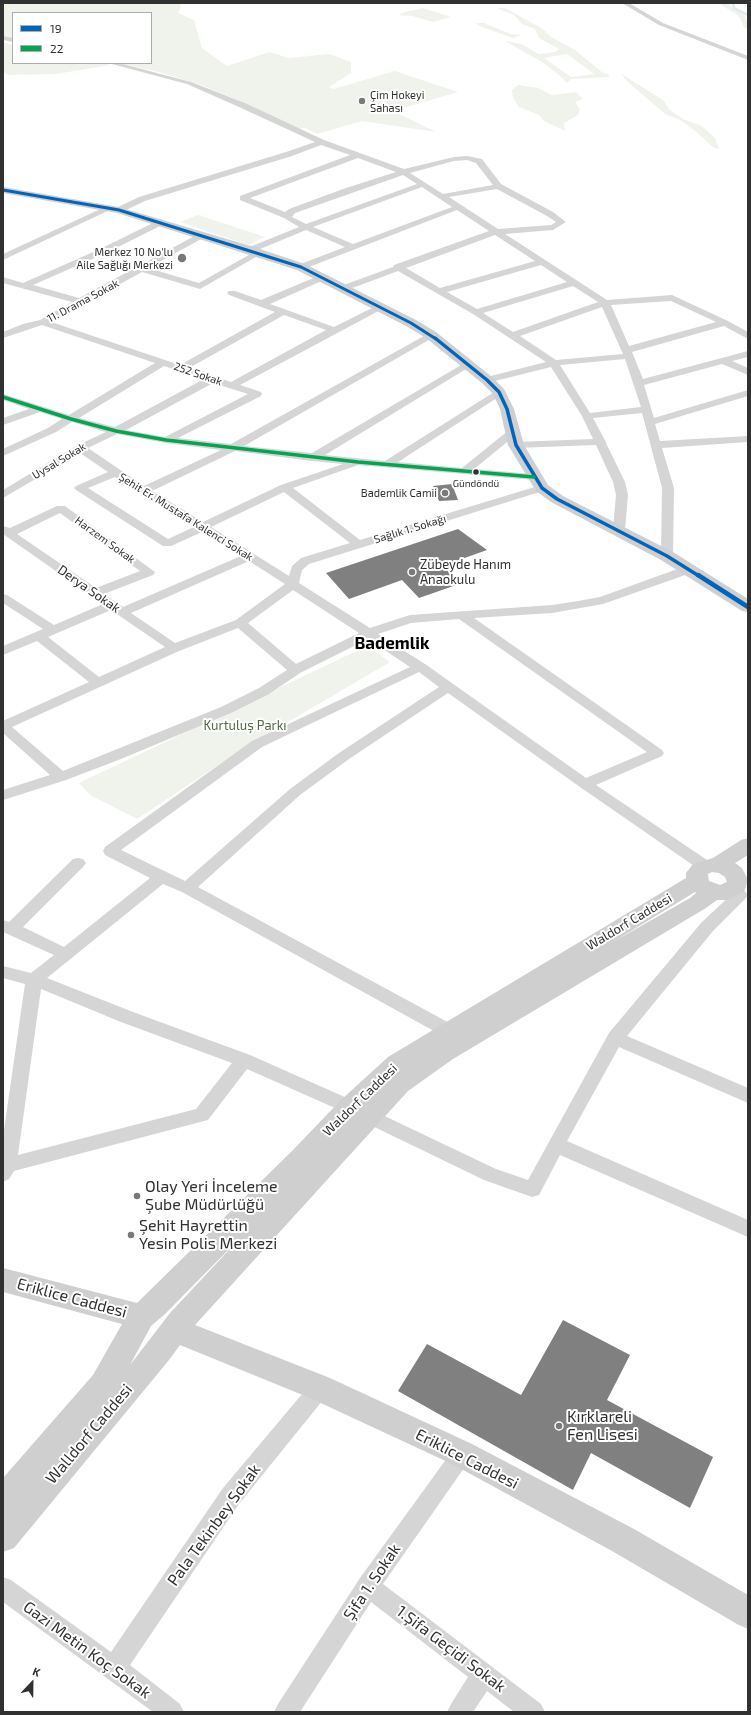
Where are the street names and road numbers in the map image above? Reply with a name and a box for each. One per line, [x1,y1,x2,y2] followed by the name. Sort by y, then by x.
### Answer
[45,277,121,325] street label: 11. Drama Sokak
[172,360,224,388] street label: 252 Sokak
[30,440,88,482] street label: Uysal Sokak
[117,470,255,564] street label: Şehit Er. Mustafa Kalenci Sokak
[372,512,448,546] street label: Sağlık 1. Sokağı
[72,514,138,566] street label: Harzem Sokak
[55,562,123,616] street label: Derya Sokak
[583,890,675,954] street label: Waldorf Caddesi
[320,1061,400,1139] street label: Waldorf Caddesi
[15,1274,129,1322] street label: Eriklice Caddesi
[42,1380,136,1488] street label: Walldorf Caddesi
[412,1425,522,1493] street label: Eriklice Caddesi
[163,1460,265,1590] street label: Pala Tekinbey Sokak
[339,1540,405,1624] street label: Şifa 1. Sokak
[19,1597,155,1703] street label: Gazi Metin Koç Sokak
[393,1602,509,1696] street label: 1.Şifa Geçidi Sokak

